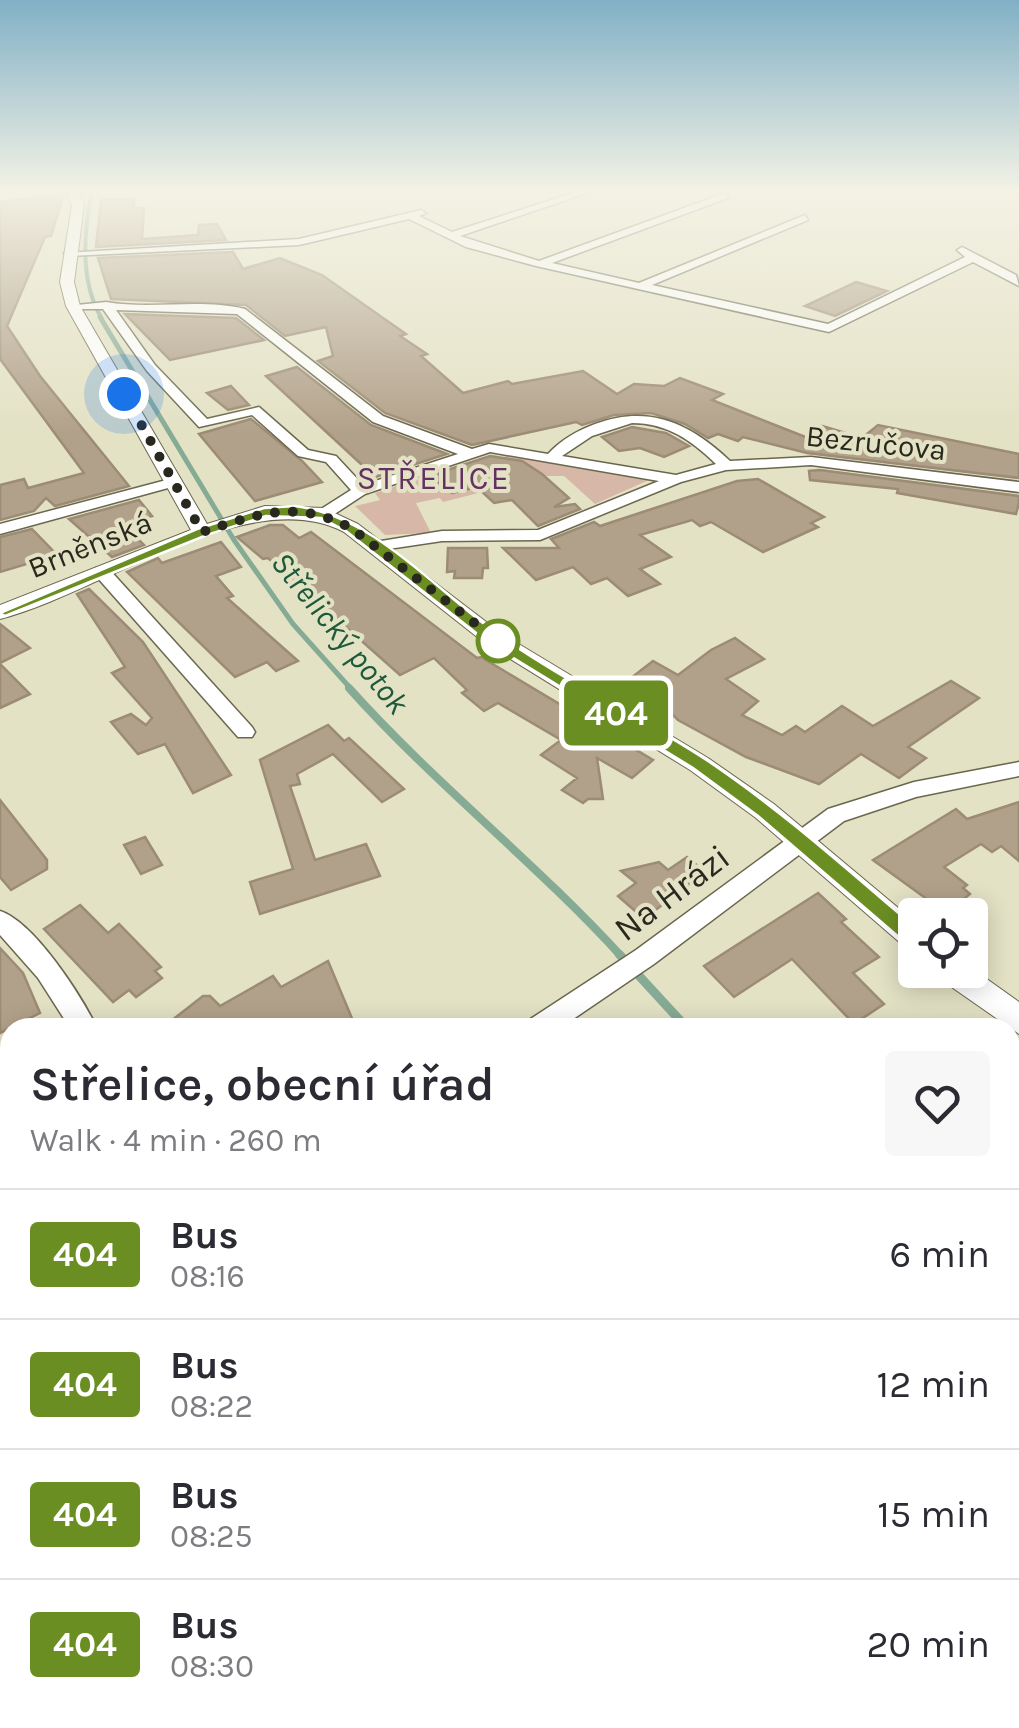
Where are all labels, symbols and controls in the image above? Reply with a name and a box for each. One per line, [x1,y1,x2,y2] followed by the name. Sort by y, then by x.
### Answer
[99,369,149,419] your location
[804,418,948,468] street label: Bezručova
[357,459,511,497] district label: STŘELICE
[23,504,157,586] street label: Brněnská
[263,545,417,722] water label: Střelický potok
[477,620,519,662] unlabelled marker
[558,680,674,746] line badge: 404
[584,693,648,734] text: 404
[606,836,738,950] street label: Na Hrázi
[898,898,988,988] map controls
[898,898,988,988] button: locate
[885,1051,990,1156] button: heart
[30,1056,495,1112] text: Střelice, obecní úřad
[30,1122,322,1159] text: Walk · 4 min · 260 m
[170,1213,239,1258] text: Bus
[889,1232,990,1277] text: 6 min
[53,1234,117,1275] text: 404
[170,1258,245,1295] text: 08:16
[170,1343,239,1388] text: Bus
[877,1362,990,1407] text: 12 min
[53,1364,117,1405] text: 404
[170,1388,253,1425] text: 08:22
[170,1473,239,1518] text: Bus
[877,1492,990,1537] text: 15 min
[53,1494,117,1535] text: 404
[170,1518,253,1555] text: 08:25
[170,1603,239,1648] text: Bus
[867,1622,990,1667] text: 20 min
[53,1624,117,1665] text: 404
[170,1648,254,1685] text: 08:30

